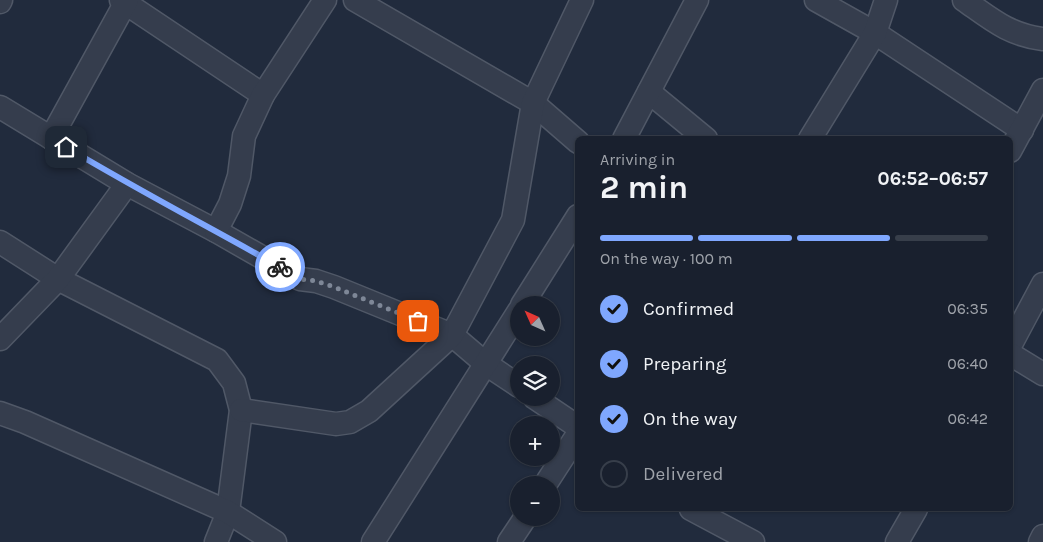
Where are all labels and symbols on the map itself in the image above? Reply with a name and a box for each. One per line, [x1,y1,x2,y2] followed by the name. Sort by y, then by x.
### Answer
[45,126,87,168] pin
[255,242,305,292] courier
[510,296,560,346] north arrow
[397,300,439,342] pin

